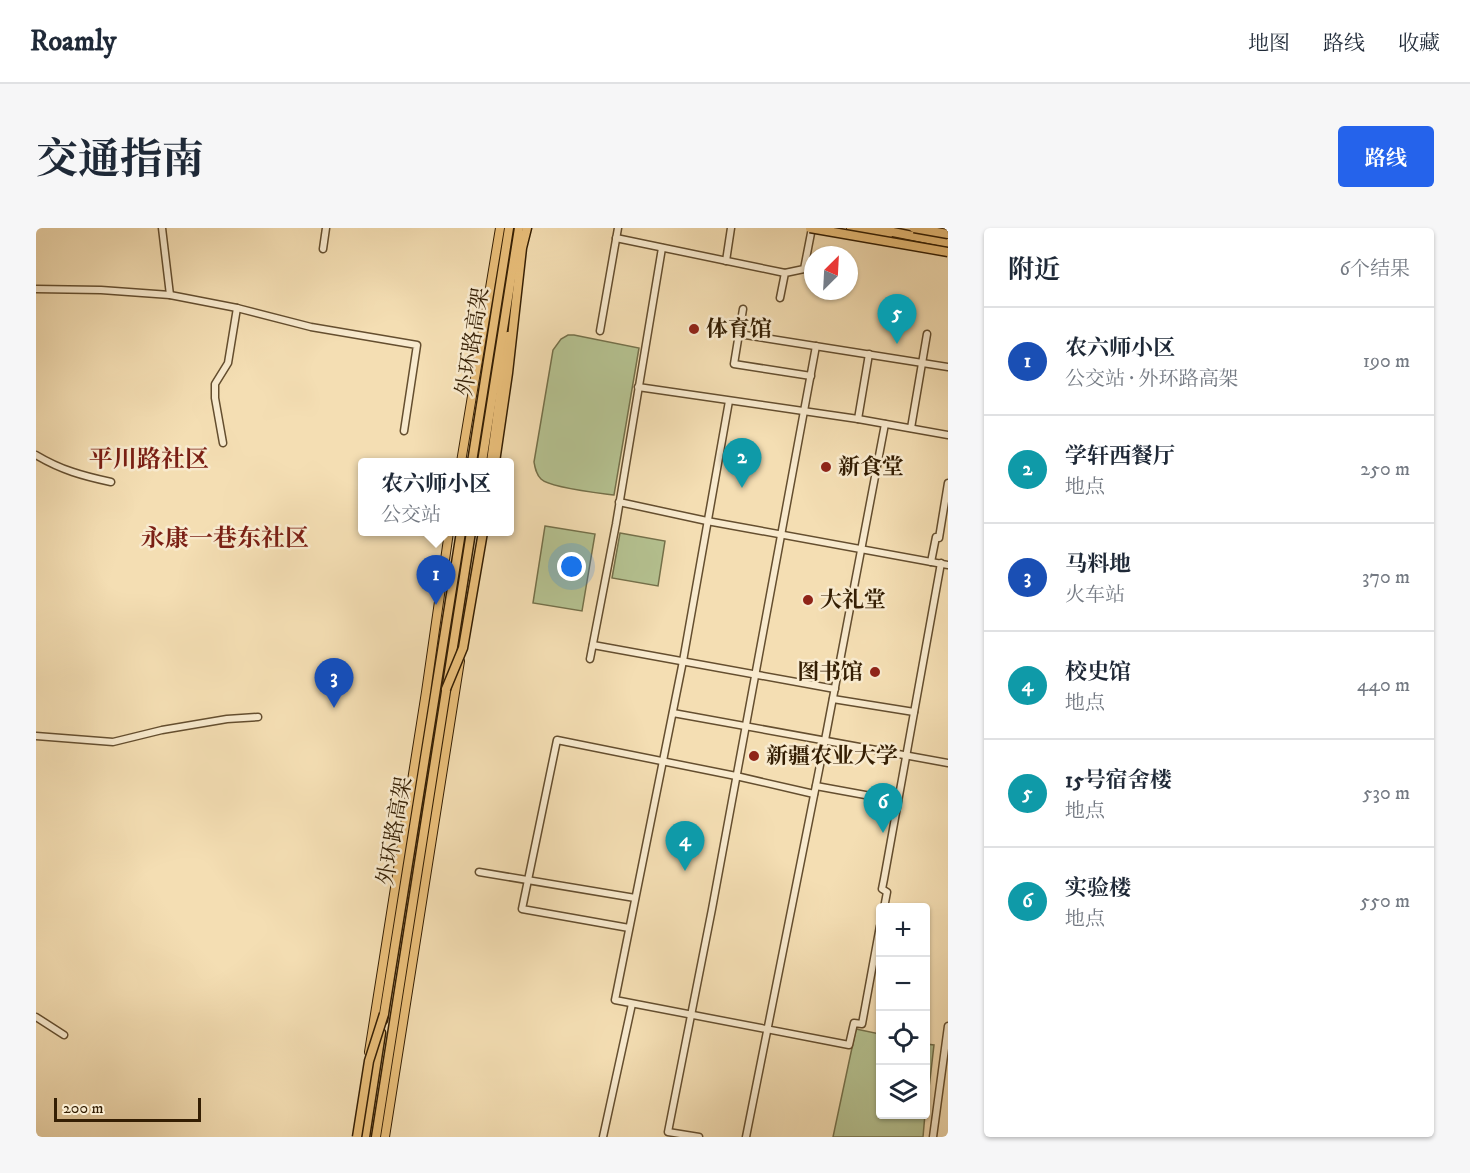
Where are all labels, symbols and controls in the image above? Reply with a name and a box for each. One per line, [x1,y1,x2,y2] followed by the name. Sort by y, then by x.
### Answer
[30,24,116,59] text: Roamly
[1248,31,1290,57] text: 地图
[1323,31,1365,57] text: 路线
[1398,31,1440,57] text: 收藏
[1338,126,1434,187] button: 路线
[36,135,204,187] text: 交通指南
[804,246,858,300] north arrow
[1008,254,1060,287] text: 附近
[1340,257,1410,282] text: 6个结果
[451,286,495,398] street label: 外环路高架
[878,294,916,344] pin: 5
[706,316,772,343] place label: 体育馆
[687,322,701,336] marker: 体育馆
[1065,335,1175,362] text: 农六师小区
[1024,349,1031,374] text: 1
[1363,349,1410,374] text: 190 m
[1065,367,1238,392] text: 公交站 · 外环路高架
[722,438,762,488] pin: 2
[1065,443,1175,470] text: 学轩西餐厅
[89,445,209,475] district label: 平川路社区
[838,454,904,481] place label: 新食堂
[1023,457,1032,482] text: 2
[1360,457,1410,482] text: 250 m
[358,458,514,536] popup
[819,460,833,474] marker: 新食堂
[381,471,491,498] text: 农六师小区
[1065,475,1105,500] text: 地点
[381,503,441,528] text: 公交站
[141,524,309,554] district label: 永康一巷东社区
[1065,551,1131,578] text: 马料地
[557,552,586,581] your location
[416,556,456,605] pin: 1
[1024,565,1031,590] text: 3
[1362,565,1410,590] text: 370 m
[1065,583,1125,608] text: 火车站
[820,587,886,614] place label: 大礼堂
[801,593,815,607] marker: 大礼堂
[314,658,354,708] pin: 3
[797,659,863,686] place label: 图书馆
[1065,659,1131,686] text: 校史馆
[868,665,882,679] marker: 图书馆
[1022,673,1033,698] text: 4
[1357,673,1410,698] text: 440 m
[1065,691,1105,716] text: 地点
[766,743,898,770] place label: 新疆农业大学
[747,749,761,763] marker: 新疆农业大学
[1065,767,1172,794] text: 15号宿舍楼
[372,774,418,888] street label: 外环路高架
[1023,781,1032,806] text: 5
[1363,781,1410,806] text: 530 m
[864,784,902,833] pin: 6
[1065,799,1105,824] text: 地点
[666,822,704,871] pin: 4
[1065,875,1131,902] text: 实验楼
[1022,889,1033,914] text: 6
[1360,889,1410,914] text: 550 m
[876,903,930,1119] map controls
[876,903,930,957] button: +
[1065,907,1105,932] text: 地点
[876,957,930,1011] button: −
[876,1011,930,1065] button: locate
[876,1065,930,1119] button: layers
[54,1095,201,1122] scale bar
[63,1098,104,1118] text: 200 m

